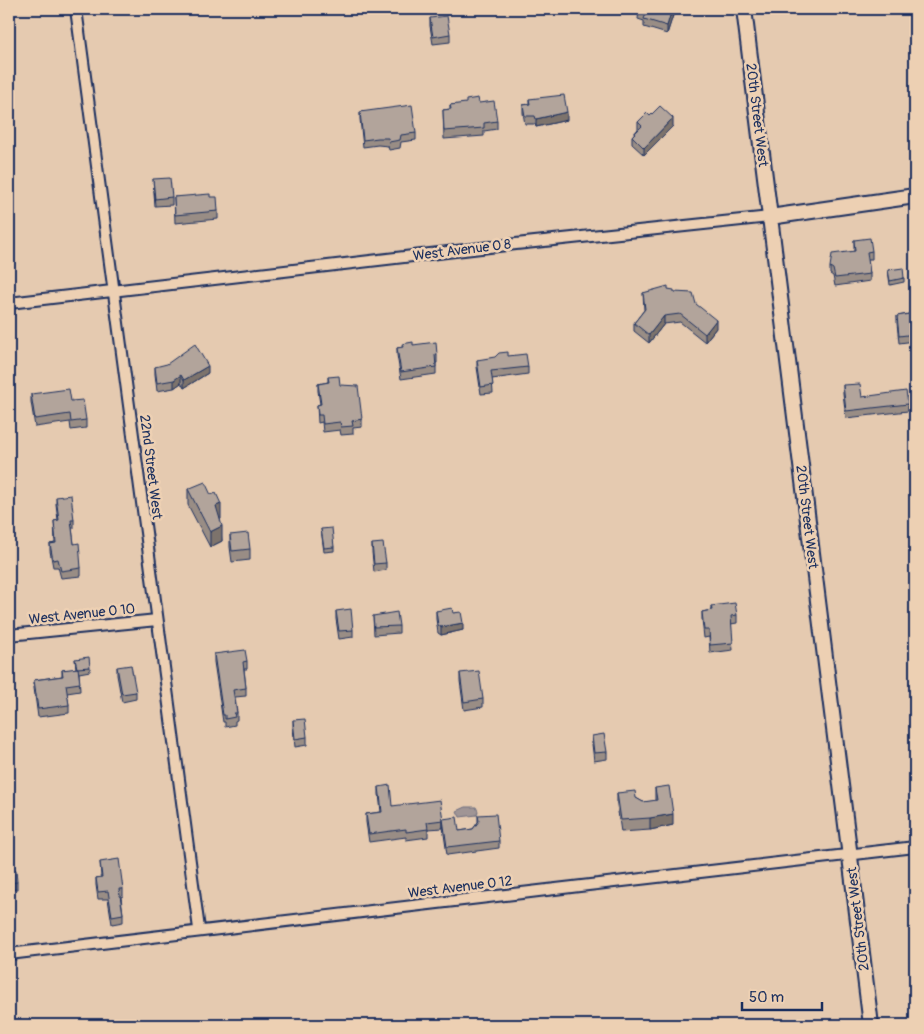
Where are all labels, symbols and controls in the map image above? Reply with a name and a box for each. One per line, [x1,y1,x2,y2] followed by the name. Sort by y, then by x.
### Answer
[742,62,772,168] street label: 20th Street West
[412,236,512,264] street label: West Avenue O 8
[136,414,166,521] street label: 22nd Street West
[792,464,822,570] street label: 20th Street West
[28,600,136,628] street label: West Avenue O 10
[843,866,873,972] street label: 20th Street West
[407,872,513,902] street label: West Avenue O 12
[742,979,822,1011] scale bar
[749,988,784,1007] text: 50 m

